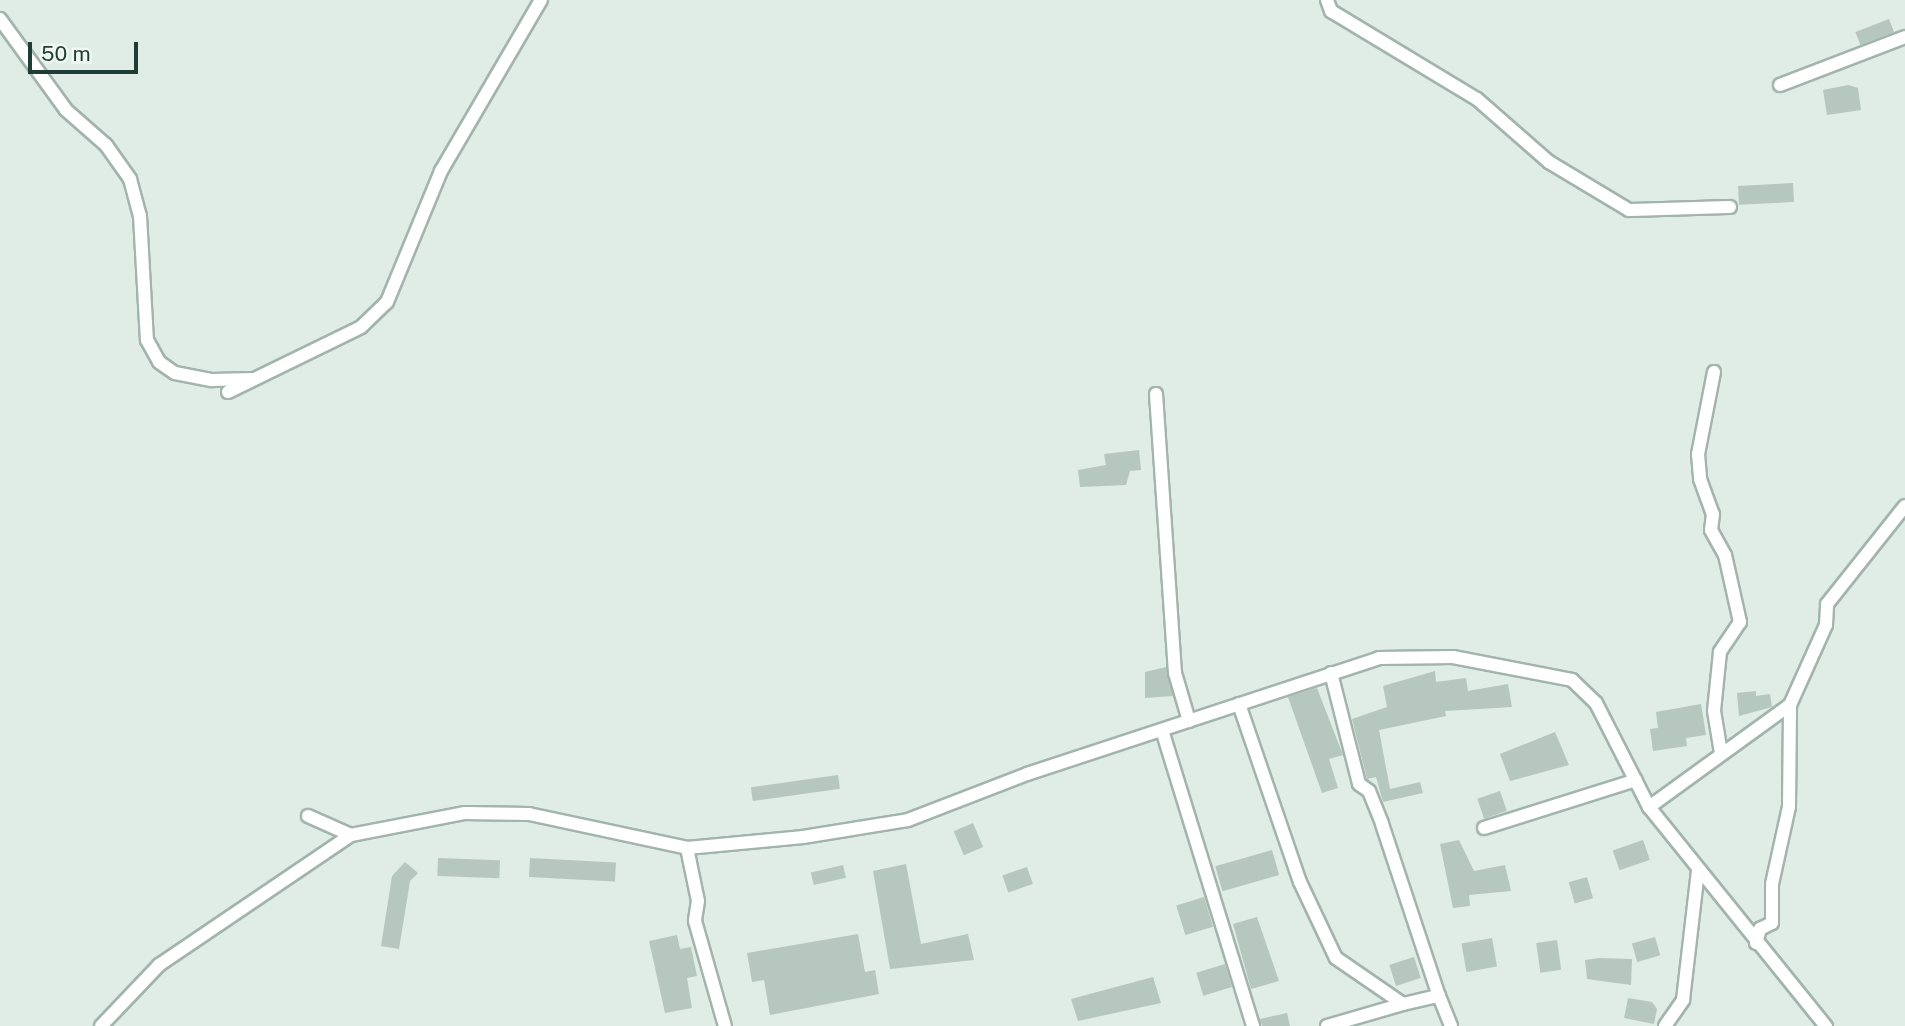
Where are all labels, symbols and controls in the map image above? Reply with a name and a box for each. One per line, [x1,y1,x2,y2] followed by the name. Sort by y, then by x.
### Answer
[32,28,142,72] scale bar
[41,41,91,66] text: 50 m

